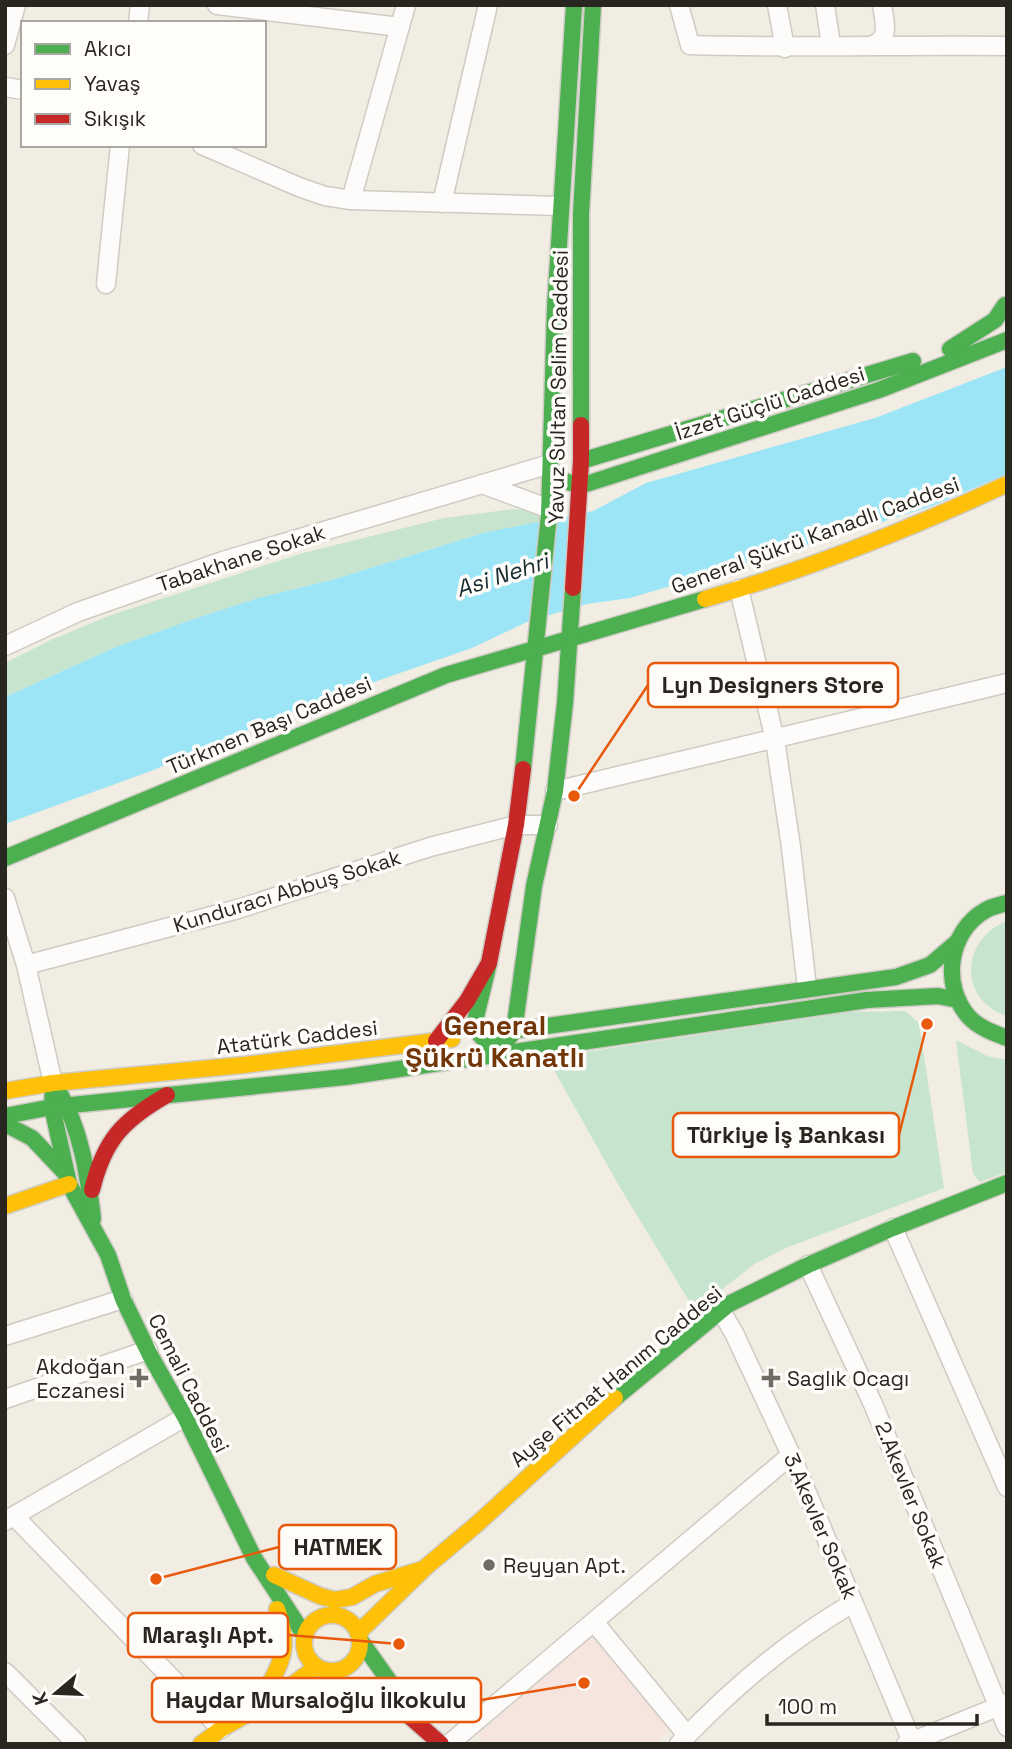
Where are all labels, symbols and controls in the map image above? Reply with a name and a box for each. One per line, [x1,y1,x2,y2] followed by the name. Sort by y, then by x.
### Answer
[21,21,266,147] legend
[84,35,131,62] text: Akıcı
[84,70,141,97] text: Yavaş
[84,105,146,132] text: Sıkışık
[542,250,574,524] street label: Yavuz Sultan Selim Caddesi
[672,360,868,446] street label: İzzet Güçlü Caddesi
[667,470,963,600] street label: General Şükrü Kanadlı Caddesi
[153,518,329,598] street label: Tabakhane Sokak
[452,545,554,604] water label: Asi Nehri
[648,663,898,707] callout: Lyn Designers Store
[162,670,376,780] street label: Türkmen Başı Caddesi
[662,670,884,700] text: Lyn Designers Store
[170,843,404,939] street label: Kunduracı Abbuş Sokak
[405,1007,585,1075] district label: General Şükrü Kanatlı
[215,1014,379,1060] street label: Atatürk Caddesi
[673,1113,899,1157] callout: Türkiye İş Bankası
[687,1120,885,1150] text: Türkiye İş Bankası
[504,1279,728,1473] street label: Ayşe Fitnat Hanım Caddesi
[142,1309,236,1457] street label: Cemali Caddesi
[36,1353,125,1404] place label: Akdoğan Eczanesi
[787,1365,909,1392] place label: Saglık Ocagı
[761,1368,781,1388] marker: Saglık Ocagı
[131,1370,147,1386] marker: Akdoğan Eczanesi
[869,1417,953,1573] street label: 2.Akevler Sokak
[778,1449,864,1603] street label: 3.Akevler Sokak
[279,1525,396,1569] callout: HATMEK
[293,1532,383,1562] text: HATMEK
[503,1552,626,1579] place label: Reyyan Apt.
[481,1557,497,1573] marker: Reyyan Apt.
[128,1613,288,1657] callout: Maraşlı Apt.
[142,1620,274,1650] text: Maraşlı Apt.
[21,1658,91,1728] north arrow
[152,1678,481,1722] callout: Haydar Mursaloğlu İlkokulu
[767,1682,977,1726] scale bar
[166,1685,466,1715] text: Haydar Mursaloğlu İlkokulu
[27,1689,54,1708] text: K
[778,1693,837,1720] text: 100 m

